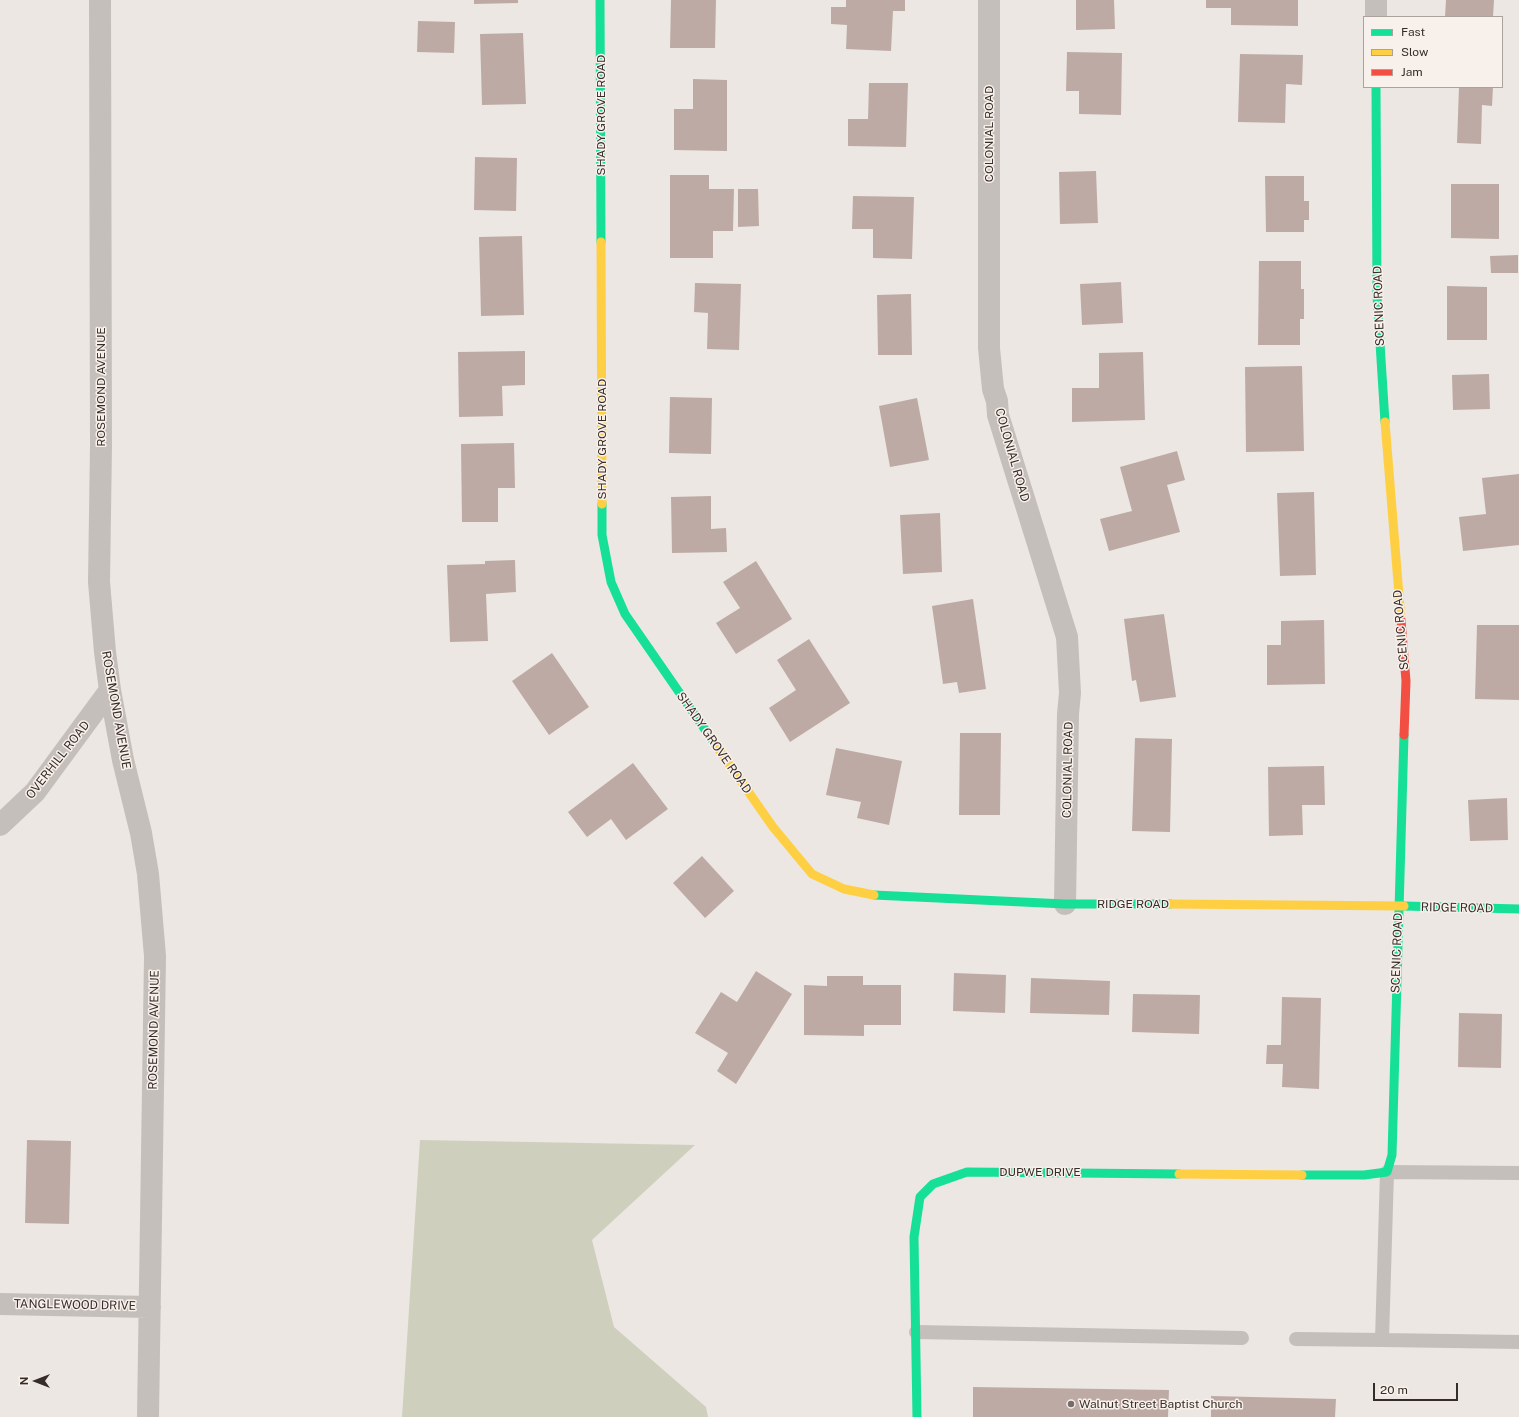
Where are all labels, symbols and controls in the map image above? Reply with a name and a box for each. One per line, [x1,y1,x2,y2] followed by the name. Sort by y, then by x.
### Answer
[1363,16,1503,88] legend
[1401,25,1425,39] text: Fast
[1401,45,1428,59] text: Slow
[594,55,608,175] street label: SHADY GROVE ROAD
[1401,65,1423,79] text: Jam
[982,86,996,182] street label: COLONIAL ROAD
[1370,266,1388,346] street label: SCENIC ROAD
[94,327,108,447] street label: ROSEMOND AVENUE
[595,379,609,499] street label: SHADY GROVE ROAD
[992,407,1032,503] street label: COLONIAL ROAD
[1390,589,1412,671] street label: SCENIC ROAD
[99,650,133,770] street label: ROSEMOND AVENUE
[673,689,755,797] street label: SHADY GROVE ROAD
[23,718,93,802] street label: OVERHILL ROAD
[1060,722,1076,818] street label: COLONIAL ROAD
[1097,897,1169,911] street label: RIDGE ROAD
[1421,900,1493,916] street label: RIDGE ROAD
[1388,913,1406,993] street label: SCENIC ROAD
[146,970,162,1090] street label: ROSEMOND AVENUE
[999,1165,1081,1179] street label: DUPWE DRIVE
[14,1297,136,1313] street label: TANGLEWOOD DRIVE
[16,1361,56,1401] north arrow
[1375,1375,1460,1401] scale bar
[18,1377,30,1385] text: N
[1380,1383,1408,1397] text: 20 m
[1079,1397,1242,1411] place label: Walnut Street Baptist Church
[1066,1399,1076,1409] marker: Walnut Street Baptist Church

